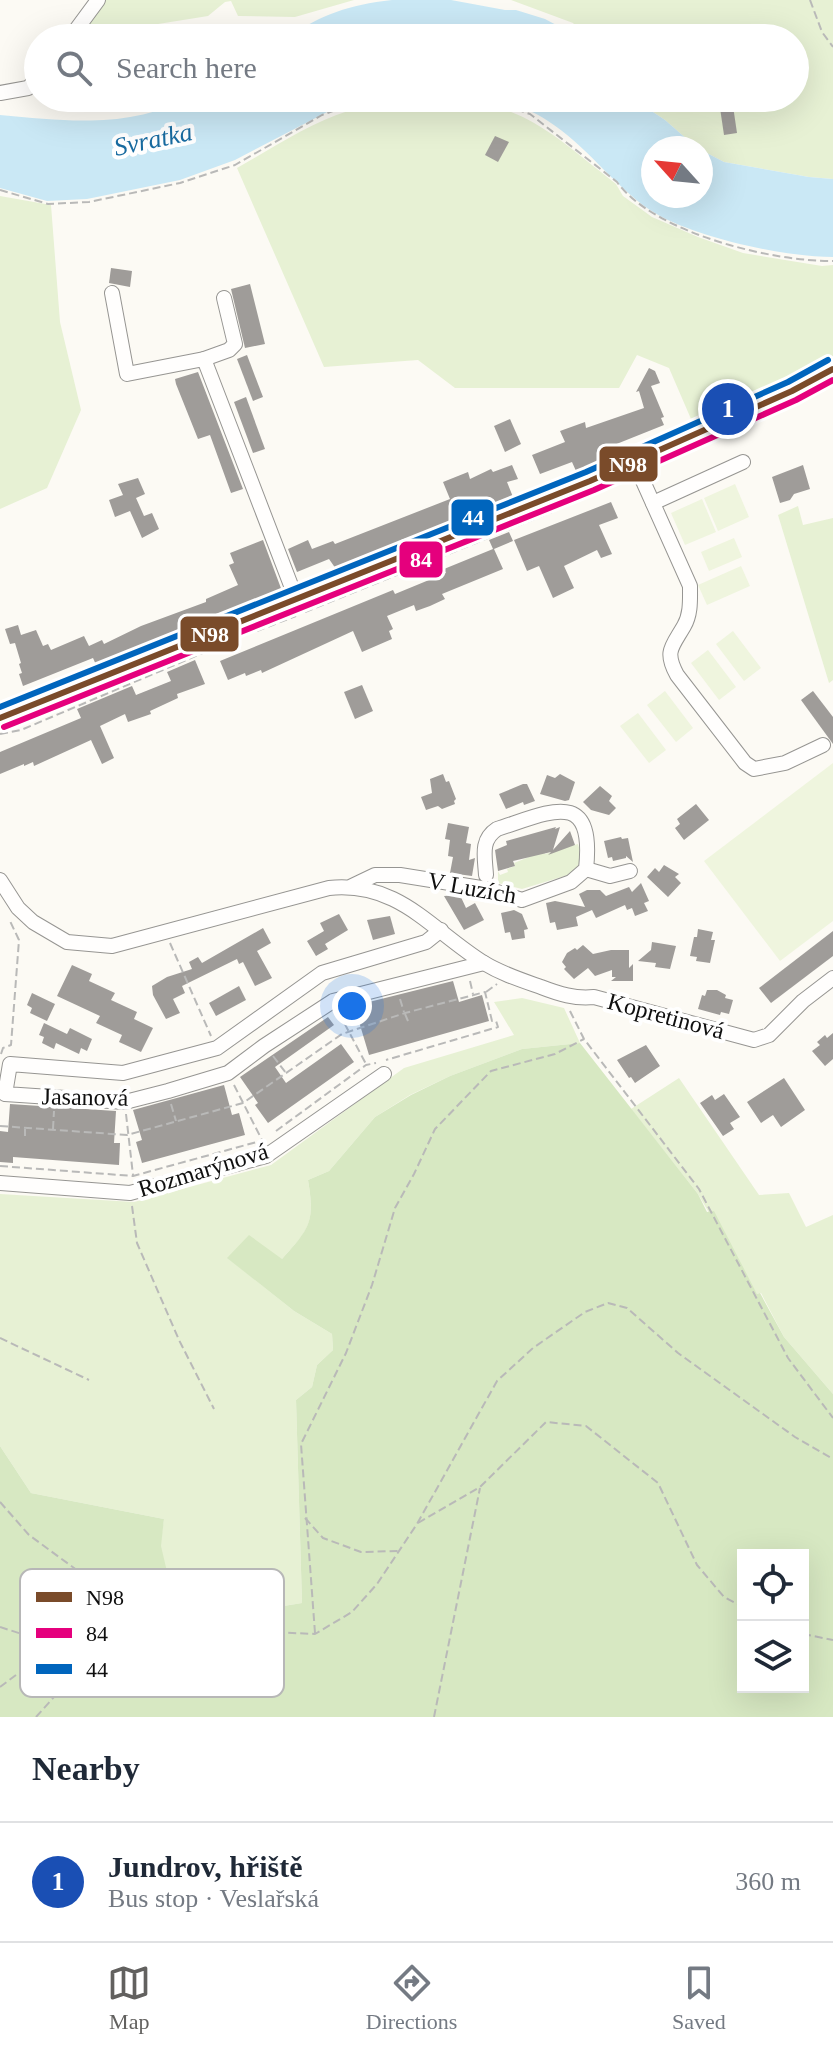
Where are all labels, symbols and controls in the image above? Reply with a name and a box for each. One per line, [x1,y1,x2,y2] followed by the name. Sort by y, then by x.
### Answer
[24,24,809,112] search box
[52,46,96,90] icon: search
[116,51,257,84] text: Search here
[111,117,195,162] water label: Svratka
[641,136,713,208] north arrow
[702,379,754,439] pin: 1
[598,445,659,483] line badge: N98
[609,452,647,477] text: N98
[450,498,495,537] line badge: 44
[462,505,484,530] text: 44
[398,540,444,579] line badge: 84
[410,547,432,572] text: 84
[179,615,240,653] line badge: N98
[191,622,229,647] text: N98
[426,867,518,909] street label: V Luzích
[332,986,372,1026] your location
[605,988,728,1044] street label: Kopretinová
[41,1083,129,1111] street label: Jasanová
[135,1138,272,1202] street label: Rozmarýnová
[737,1549,809,1693] map controls
[737,1549,809,1621] button: locate
[20,1569,284,1697] legend
[86,1585,124,1610] text: N98
[86,1621,108,1646] text: 84
[737,1621,809,1693] button: layers
[86,1657,108,1682] text: 44
[32,1750,140,1787] text: Nearby
[108,1850,303,1883] text: Jundrov, hřiště
[52,1867,65,1896] text: 1
[735,1867,801,1896] text: 360 m
[108,1884,319,1913] text: Bus stop · Veslařská
[107,1961,151,2035] tab: Map
[366,1961,457,2035] tab: Directions
[672,1961,726,2035] tab: Saved

